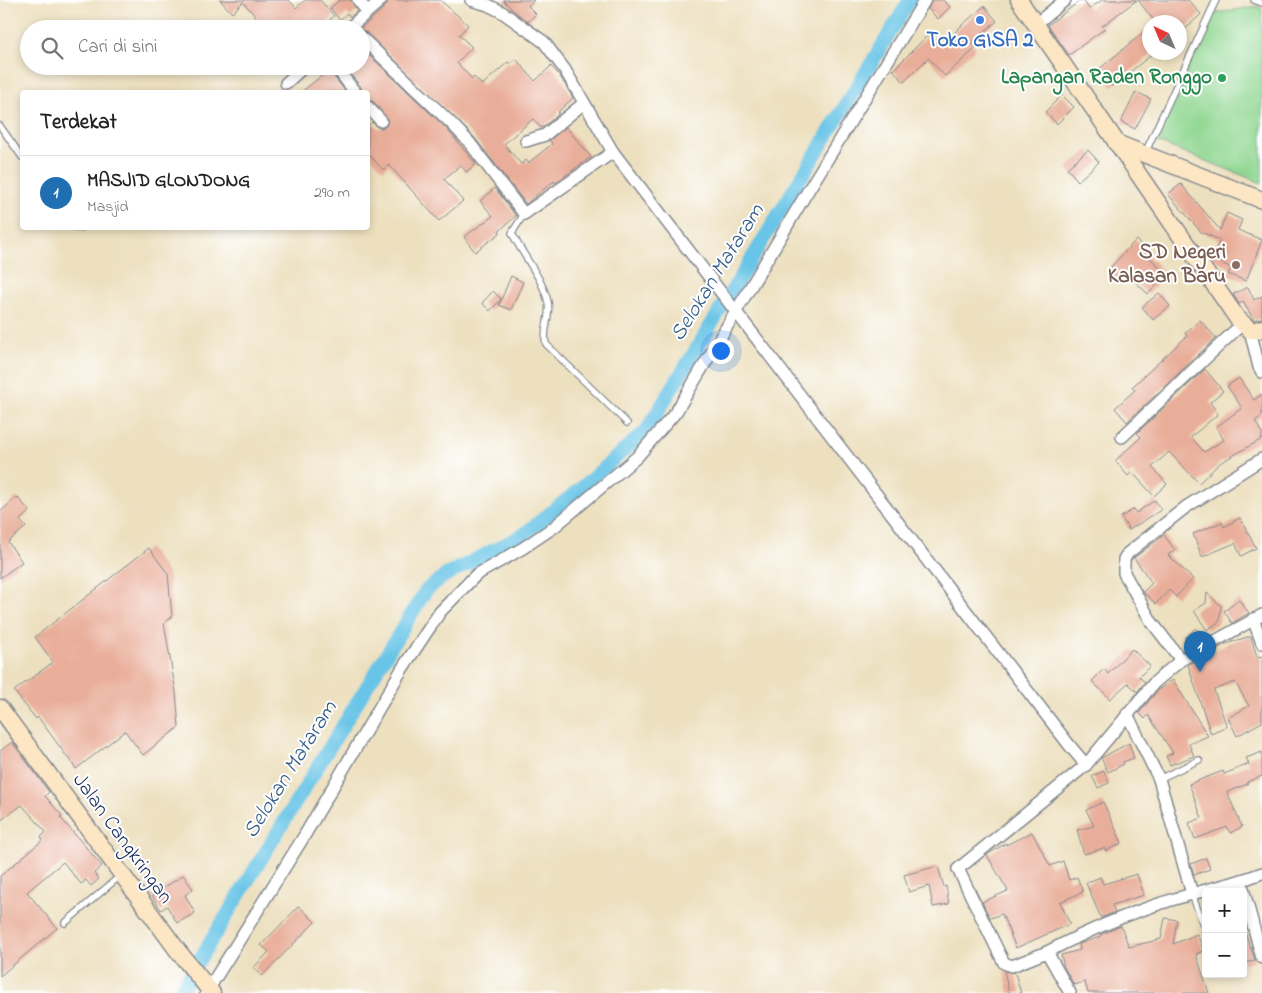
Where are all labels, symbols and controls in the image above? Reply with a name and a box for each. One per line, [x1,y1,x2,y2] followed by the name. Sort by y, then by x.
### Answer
[974,14,986,26] marker: Toko GISA 2
[1142,15,1187,60] north arrow
[20,20,370,75] search box
[926,26,1034,56] place label: Toko GISA 2
[38,34,66,62] icon: search
[78,34,157,61] text: Cari di sini
[1001,63,1212,95] place label: Lapangan Raden Ronggo
[1216,72,1228,84] marker: Lapangan Raden Ronggo
[40,108,117,138] text: Terdekat
[87,168,250,195] text: MASJID GLONDONG
[53,181,59,205] text: 1
[314,181,350,205] text: 290 m
[87,195,129,219] text: Masjid
[663,197,774,348] water label: Selokan Mataram
[1108,238,1226,292] place label: SD Negeri Kalasan Baru
[1230,259,1242,271] marker: SD Negeri Kalasan Baru
[708,338,734,364] your location
[1184,631,1216,672] pin: 1
[236,694,347,845] water label: Selokan Mataram
[63,768,180,912] street label: Jalan Cangkringan
[1202,888,1247,978] map controls
[1202,888,1247,933] button: +
[1202,933,1247,978] button: −

